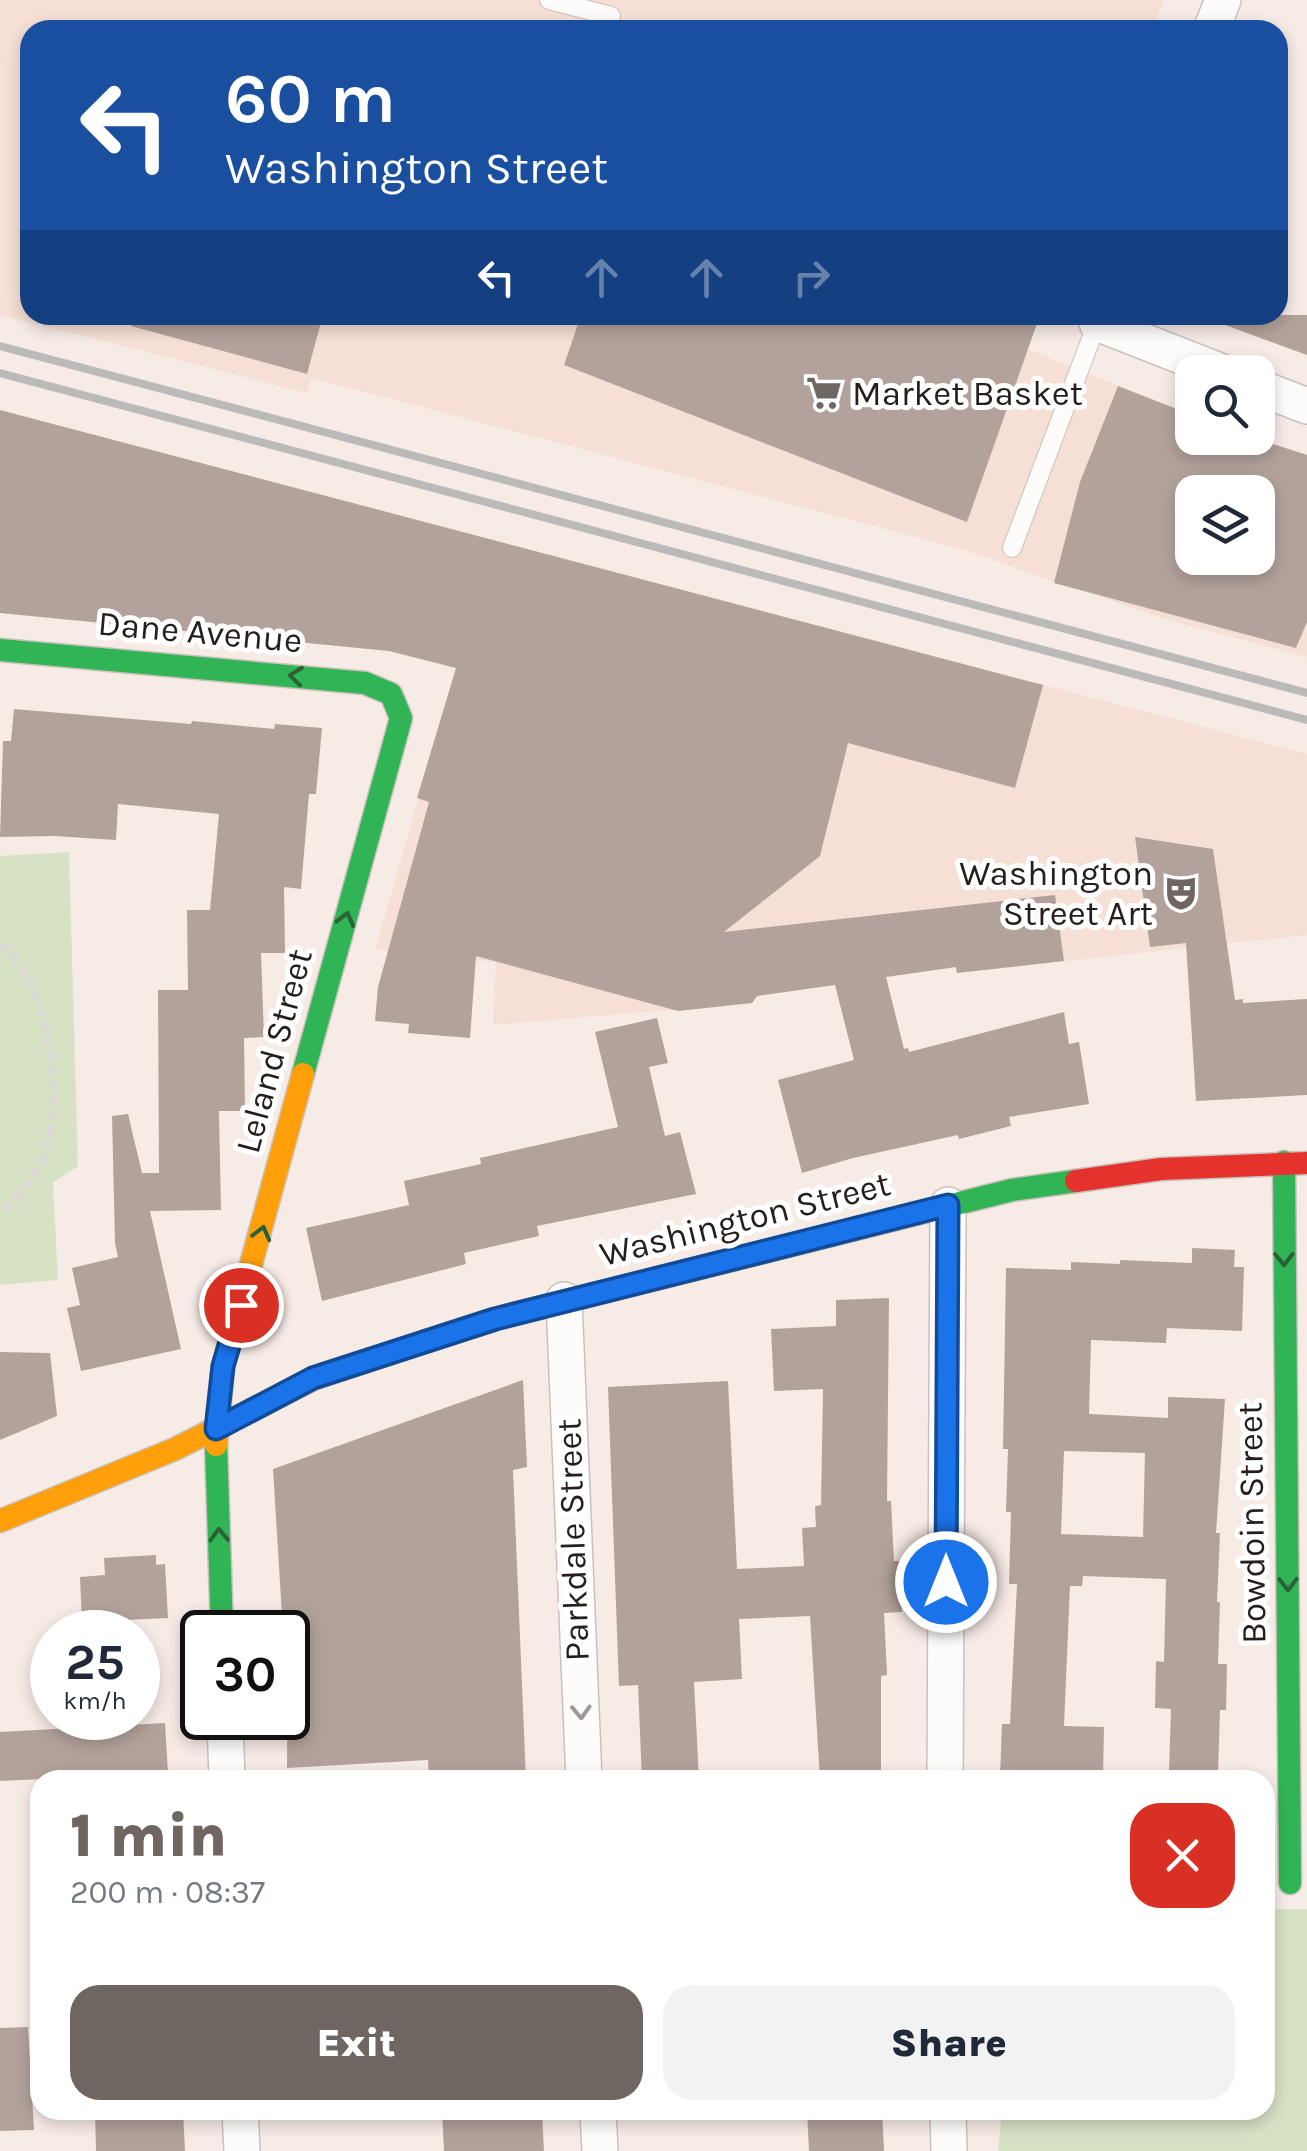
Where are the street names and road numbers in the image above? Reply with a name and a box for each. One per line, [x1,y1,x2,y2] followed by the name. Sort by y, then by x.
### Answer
[96,603,304,661] street label: Dane Avenue
[227,944,321,1158] street label: Leland Street
[595,1163,895,1275] street label: Washington Street
[1229,1402,1275,1644] street label: Bowdoin Street
[548,1418,598,1662] street label: Parkdale Street

